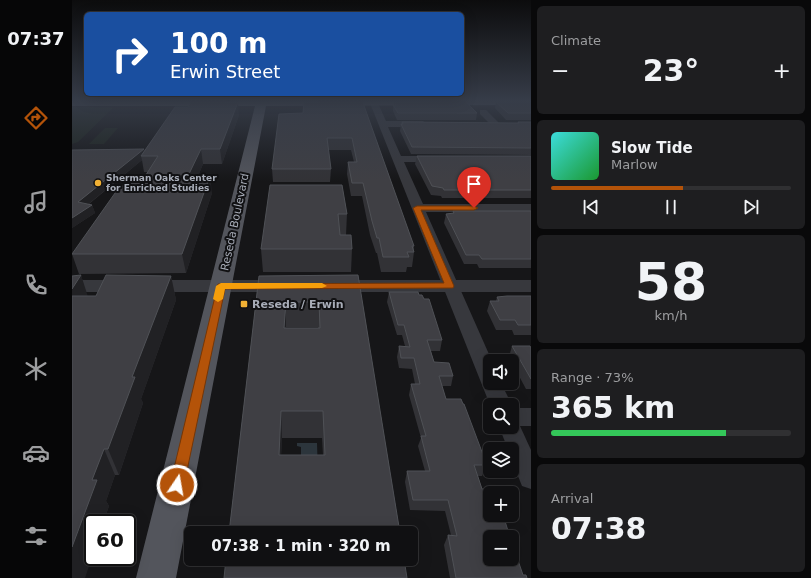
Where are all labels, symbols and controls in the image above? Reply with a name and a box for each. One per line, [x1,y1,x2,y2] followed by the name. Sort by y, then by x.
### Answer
[170,27,267,60] text: 100 m
[7,28,65,49] text: 07:37
[104,28,156,80] icon: right
[551,33,601,48] text: Climate
[643,53,699,88] text: 23°
[551,58,569,83] text: −
[773,58,791,83] text: +
[170,61,280,82] text: Erwin Street
[22,104,50,132] icon: directions
[611,139,693,157] text: Slow Tide
[611,157,658,172] text: Marlow
[457,167,491,208] pin
[218,172,252,272] street label: Reseda Boulevard
[106,173,217,193] place label: Sherman Oaks Center for Enriched Studies
[463,173,485,195] icon: arrive
[93,178,103,188] marker: Sherman Oaks Center for Enriched Studies
[22,188,50,216] icon: music
[580,196,602,218] icon: previous
[660,196,682,218] icon: pause
[740,196,762,218] icon: next
[635,252,707,312] text: 58
[22,271,50,299] icon: phone
[252,298,344,311] place label: Reseda / Erwin
[239,299,249,309] marker: Reseda / Erwin
[655,308,687,323] text: km/h
[483,354,519,566] map controls
[483,354,519,390] button: sound
[22,355,50,383] icon: climate
[551,370,634,385] text: Range · 73%
[551,390,675,425] text: 365 km
[483,398,519,434] button: search
[22,439,50,467] icon: car
[483,442,519,478] button: layers
[156,464,198,506] position arrow
[483,486,519,522] button: +
[551,491,593,506] text: Arrival
[551,511,647,546] text: 07:38
[84,514,136,566] speed limit sign: 60
[22,522,50,550] icon: filters
[483,530,519,566] button: −
[211,537,391,555] text: 07:38 · 1 min · 320 m

